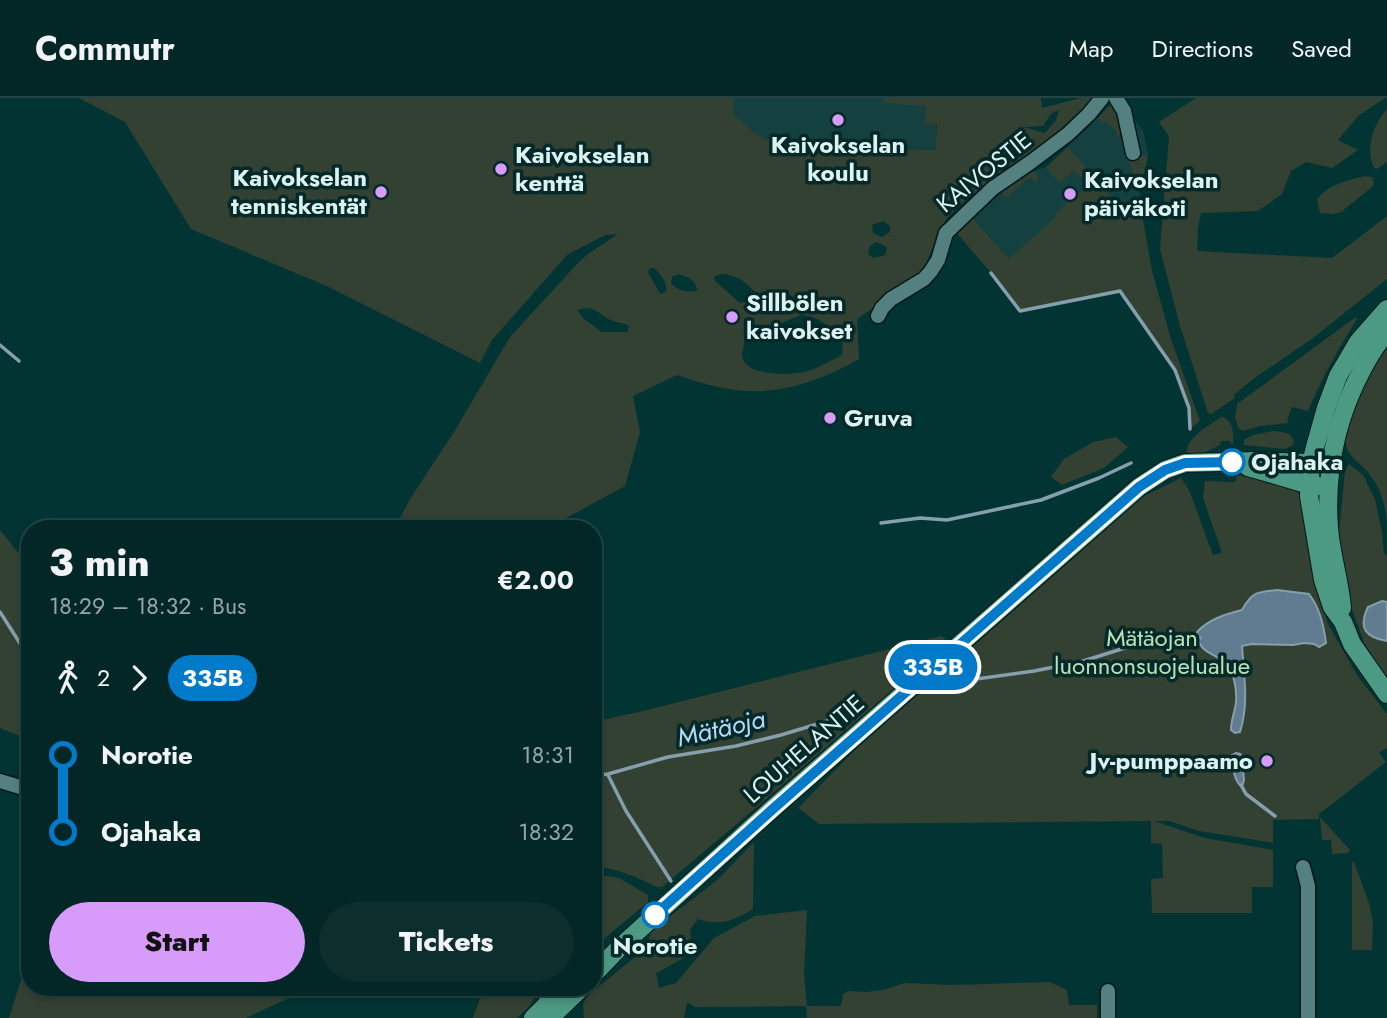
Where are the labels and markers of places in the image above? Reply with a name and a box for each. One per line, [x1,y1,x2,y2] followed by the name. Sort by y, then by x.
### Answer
[830,112,846,128] marker: Kaivokselan koulu
[771,127,905,190] place label: Kaivokselan koulu
[515,137,650,200] place label: Kaivokselan kenttä
[231,160,367,223] place label: Kaivokselan tenniskentät
[493,161,509,177] marker: Kaivokselan kenttä
[1084,162,1219,225] place label: Kaivokselan päiväkoti
[373,184,389,200] marker: Kaivokselan tenniskentät
[1062,186,1078,202] marker: Kaivokselan päiväkoti
[746,285,852,348] place label: Sillbölen kaivokset
[724,309,740,325] marker: Sillbölen kaivokset
[844,400,913,435] place label: Gruva
[822,410,838,426] marker: Gruva
[1251,444,1344,479] place label: Ojahaka
[1219,449,1245,475] marker: Ojahaka
[1085,743,1253,778] place label: Jv-pumppaamo
[1259,753,1275,769] marker: Jv-pumppaamo
[642,902,668,928] marker: Norotie
[613,928,697,963] place label: Norotie

